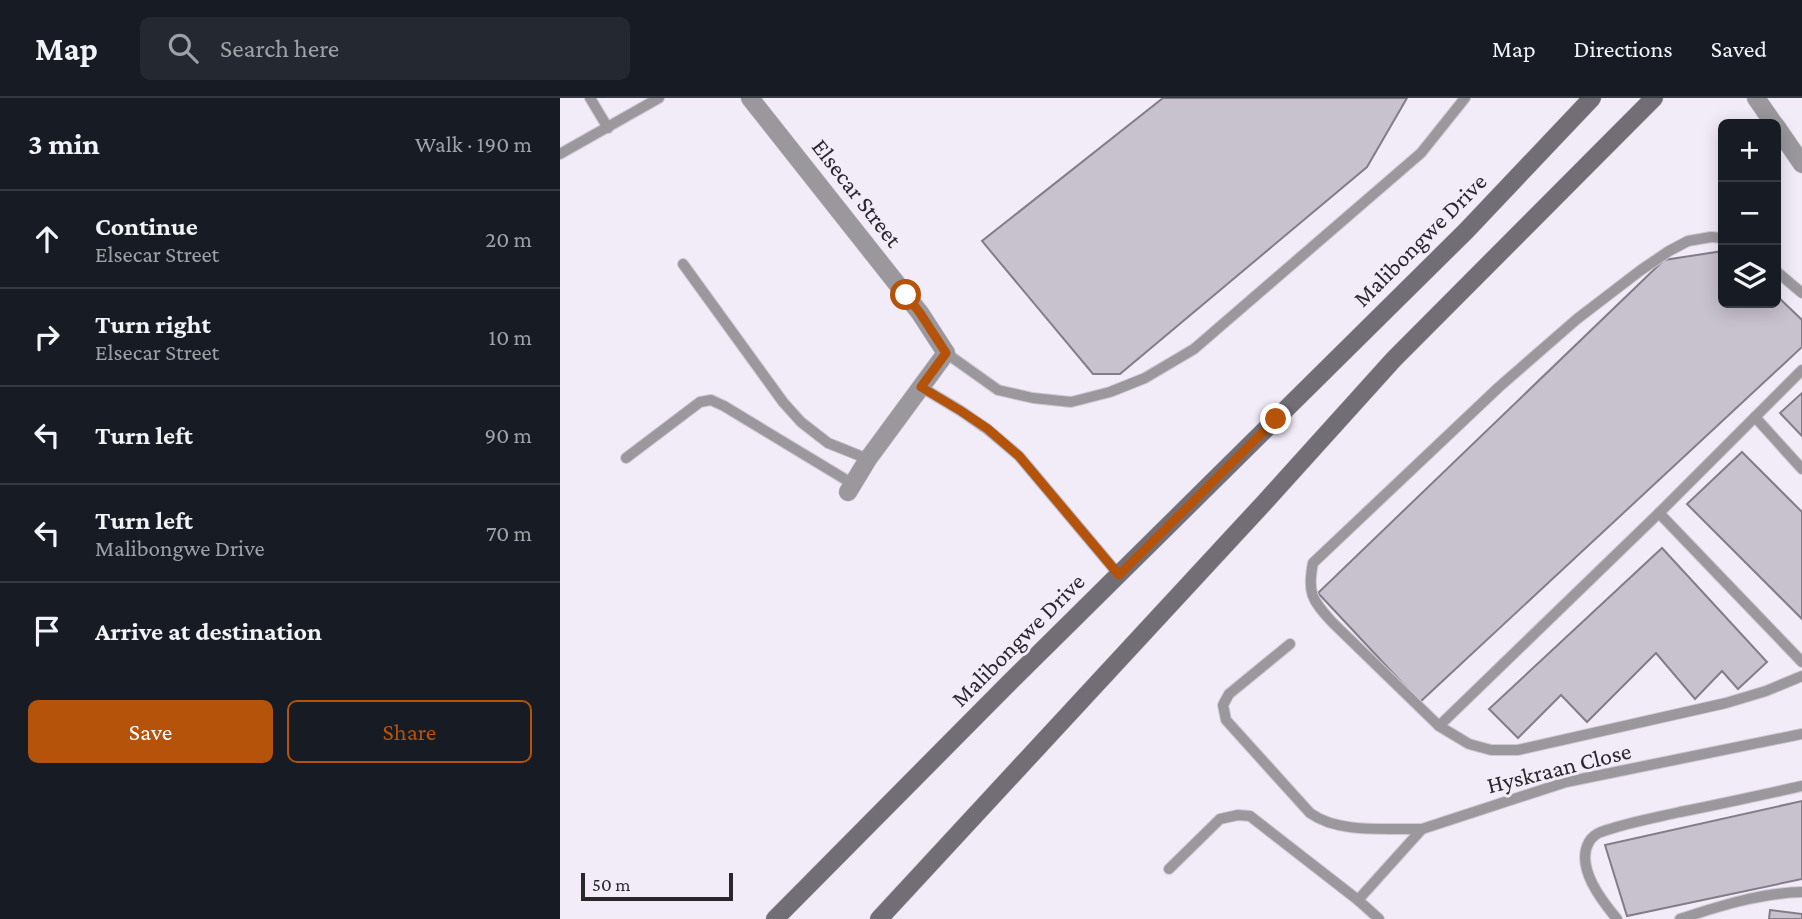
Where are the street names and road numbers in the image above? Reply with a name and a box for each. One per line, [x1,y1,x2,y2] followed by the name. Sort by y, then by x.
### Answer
[807,133,909,253] street label: Elsecar Street
[1348,168,1492,312] street label: Malibongwe Drive
[946,568,1090,712] street label: Malibongwe Drive
[1484,737,1634,798] street label: Hyskraan Close

